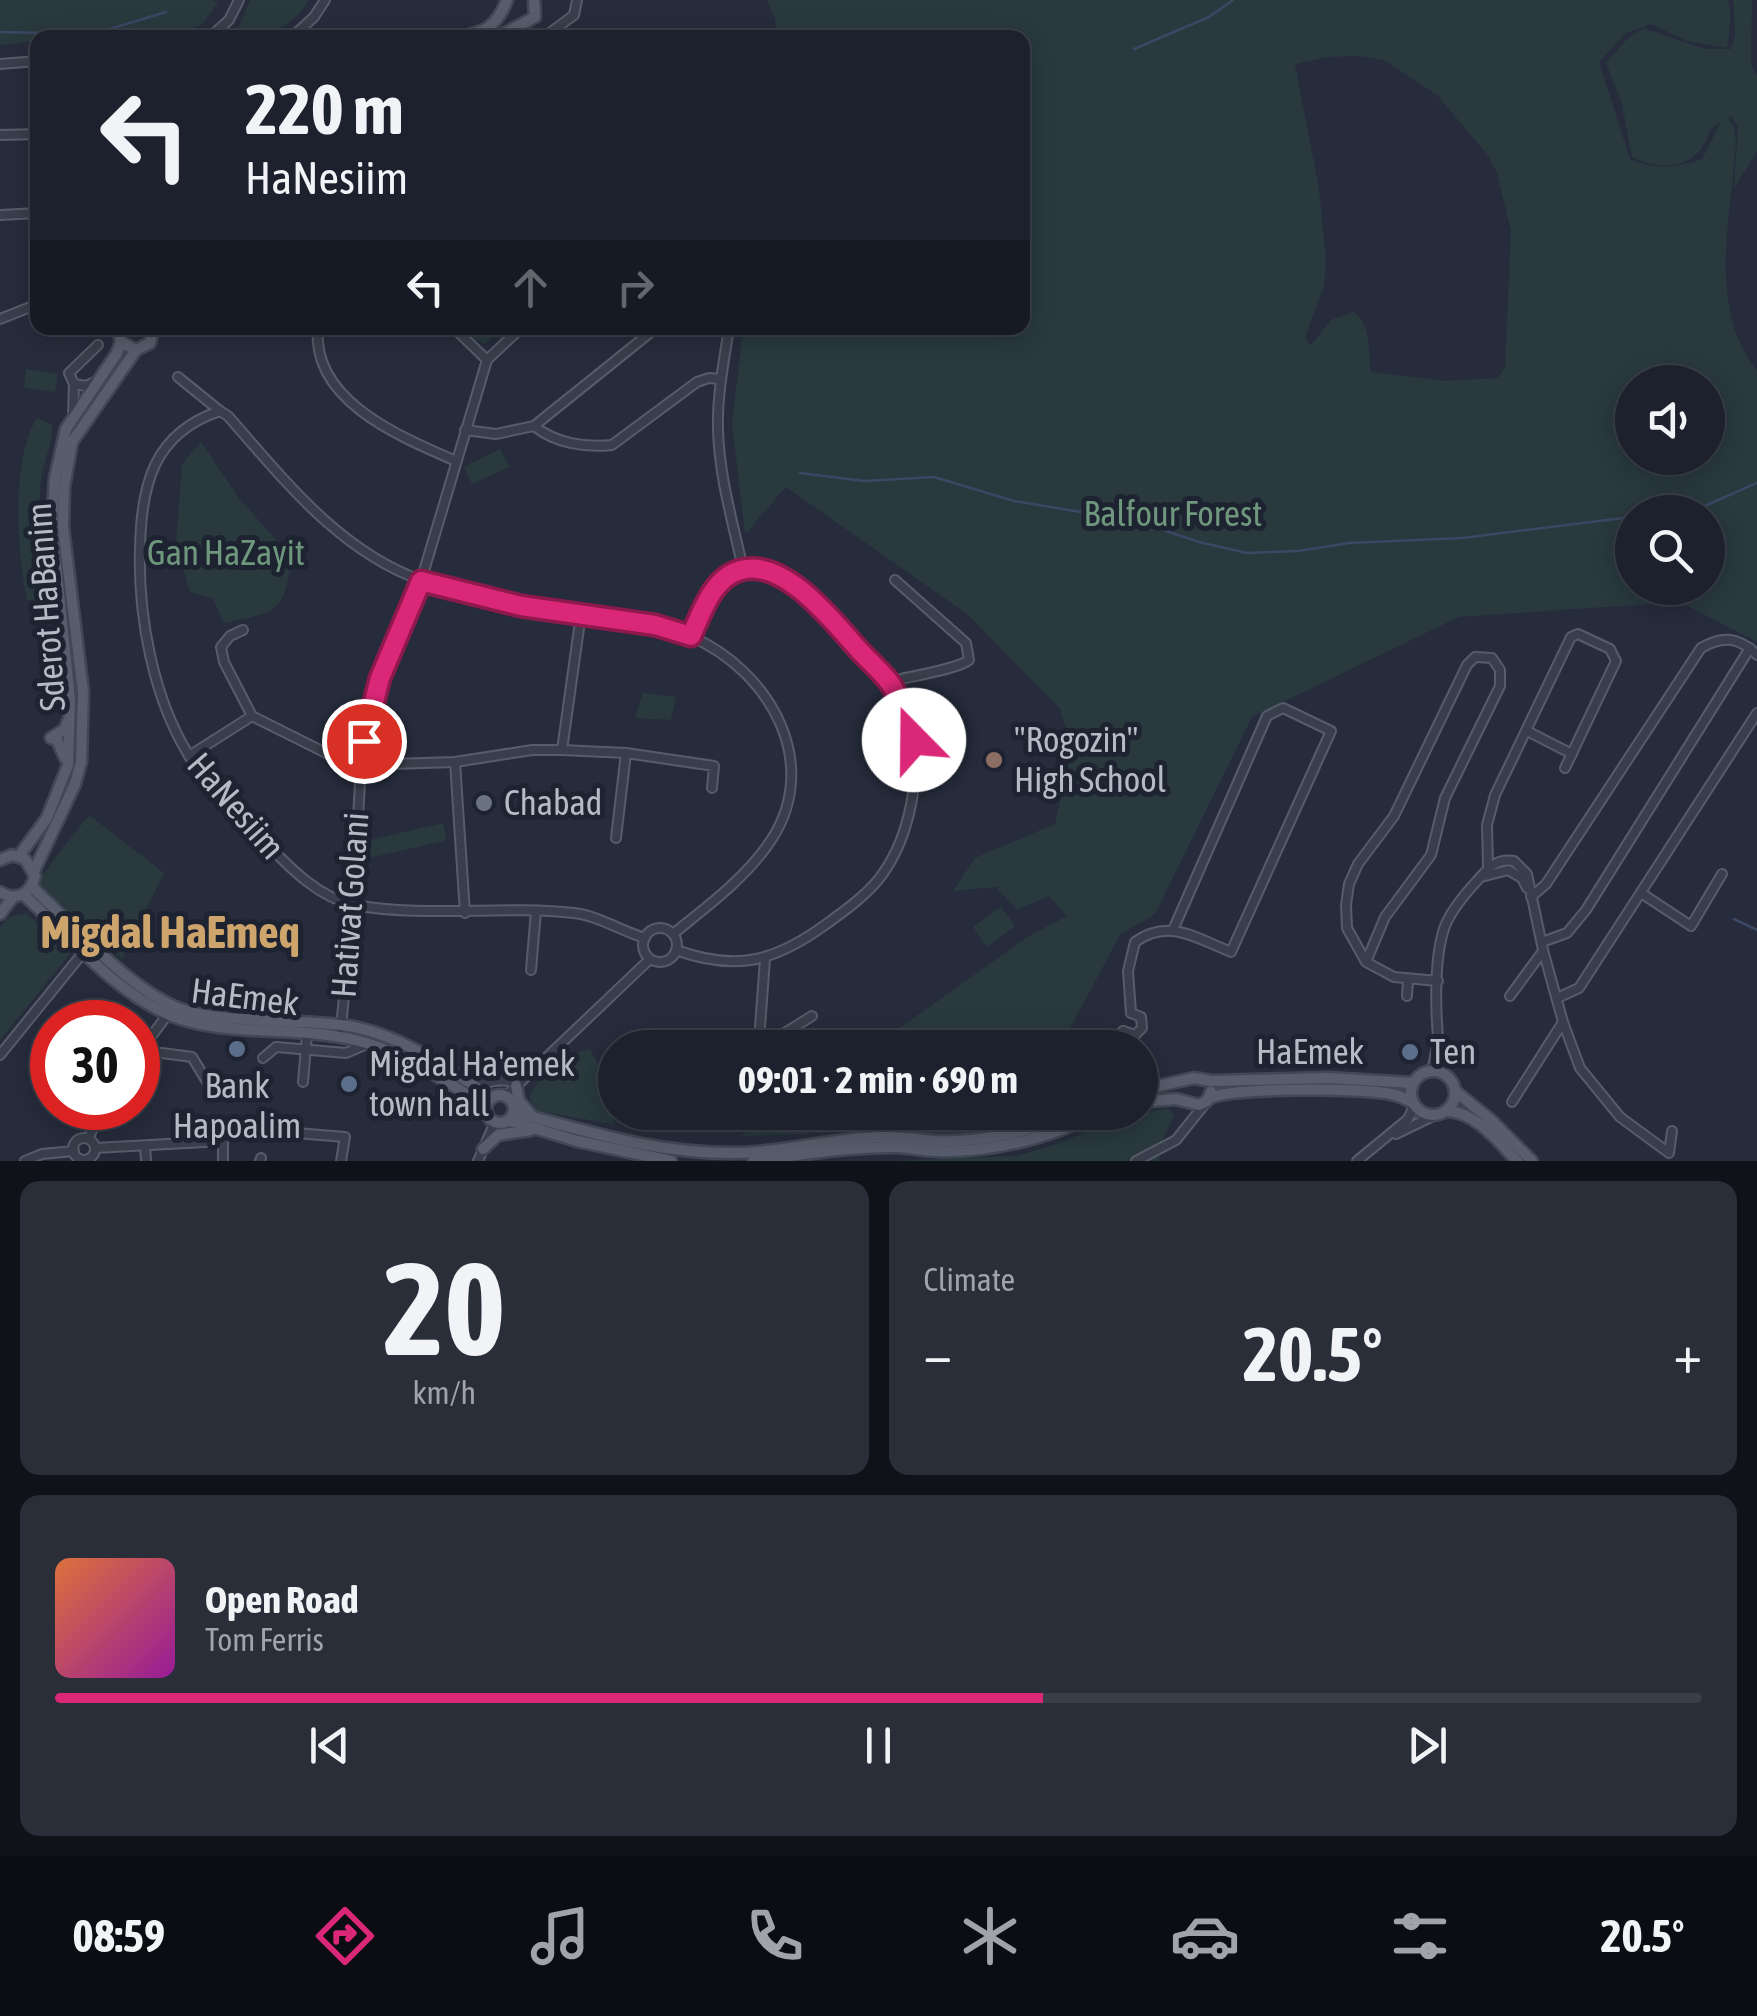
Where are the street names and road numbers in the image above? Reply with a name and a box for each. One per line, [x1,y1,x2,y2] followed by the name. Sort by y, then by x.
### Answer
[18,502,72,712] street label: Sderot HaBanim
[180,744,293,866] street label: HaNesiim
[323,811,375,999] street label: Hativat Golani
[189,970,301,1022] street label: HaEmek
[1256,1031,1364,1071] street label: HaEmek

